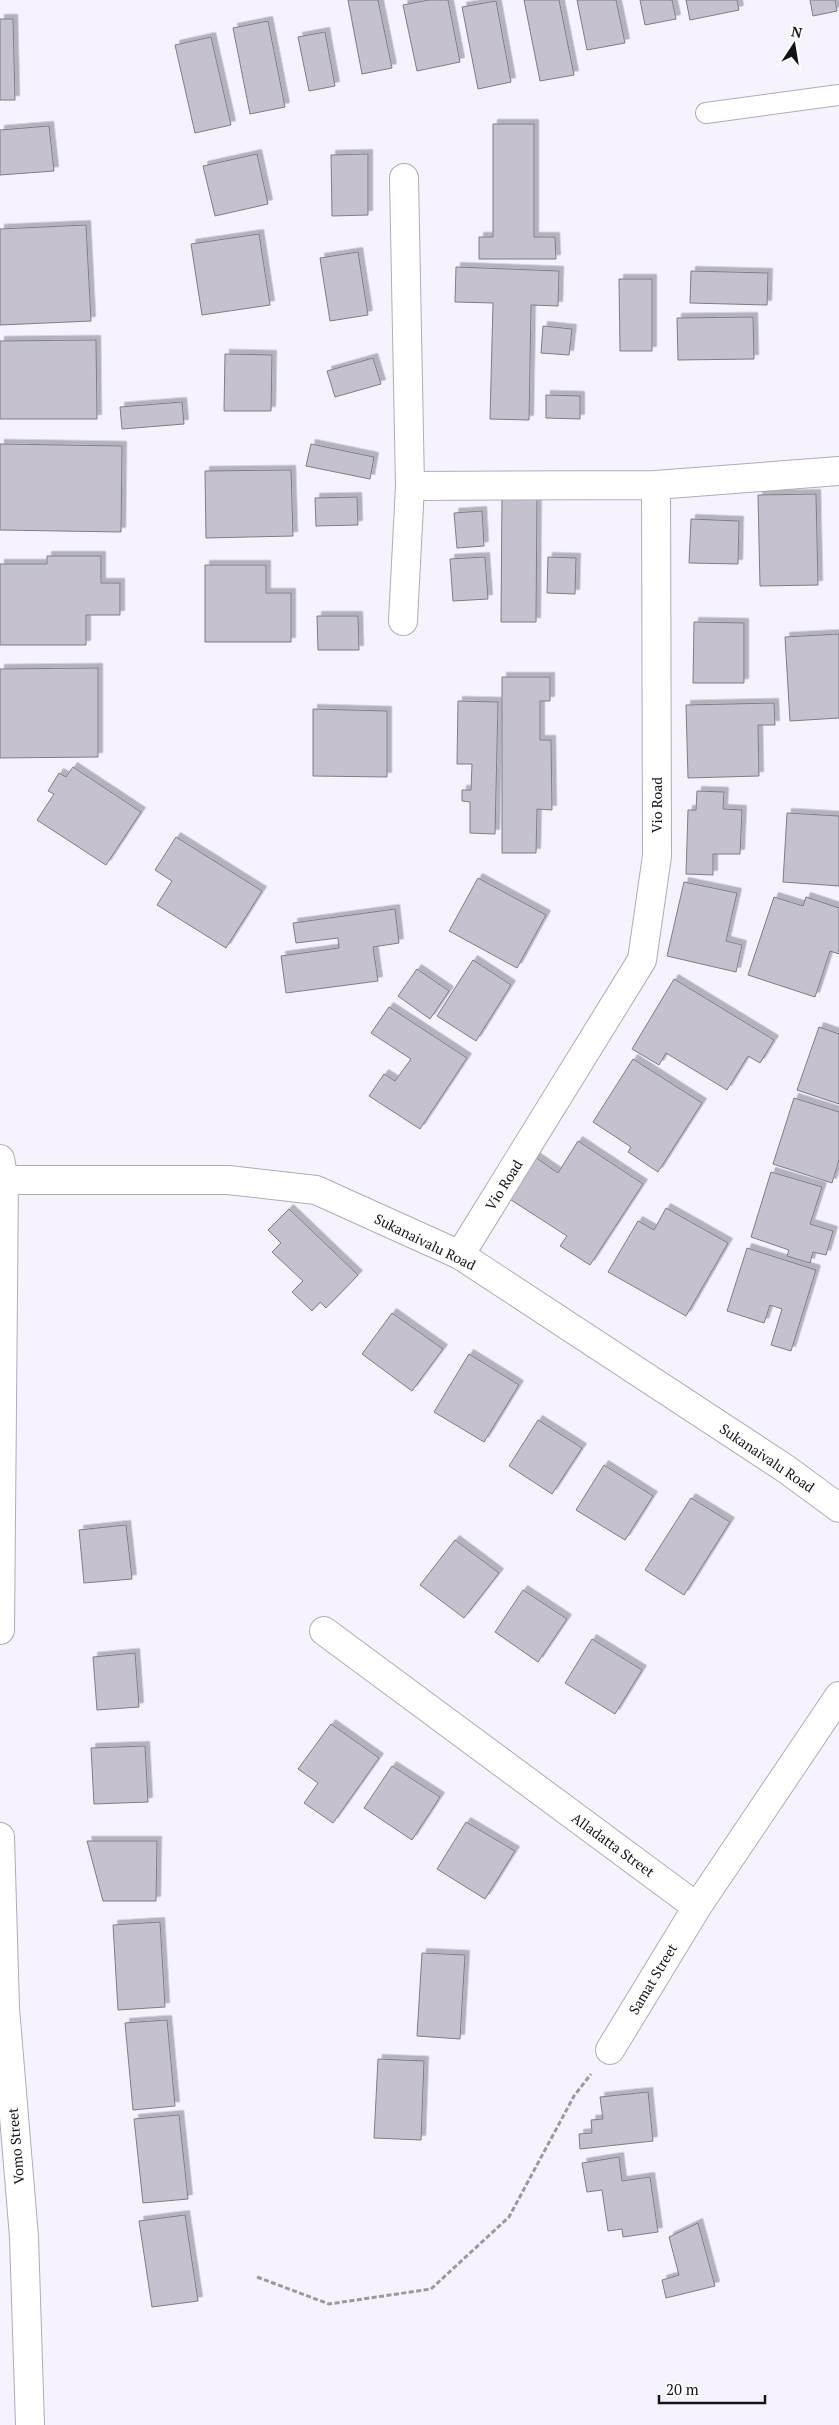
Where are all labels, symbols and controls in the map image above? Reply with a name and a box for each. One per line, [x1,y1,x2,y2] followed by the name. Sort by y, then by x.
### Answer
[769,20,819,70] north arrow
[790,21,804,42] text: N
[647,777,666,833] street label: Vio Road
[481,1156,527,1214] street label: Vio Road
[371,1209,479,1274] street label: Sukanaivalu Road
[716,1419,819,1496] street label: Sukanaivalu Road
[568,1808,659,1882] street label: Alladatta Street
[624,1939,682,2018] street label: Samat Street
[3,2106,28,2185] street label: Vomo Street
[659,2372,765,2404] scale bar
[666,2379,699,2399] text: 20 m

